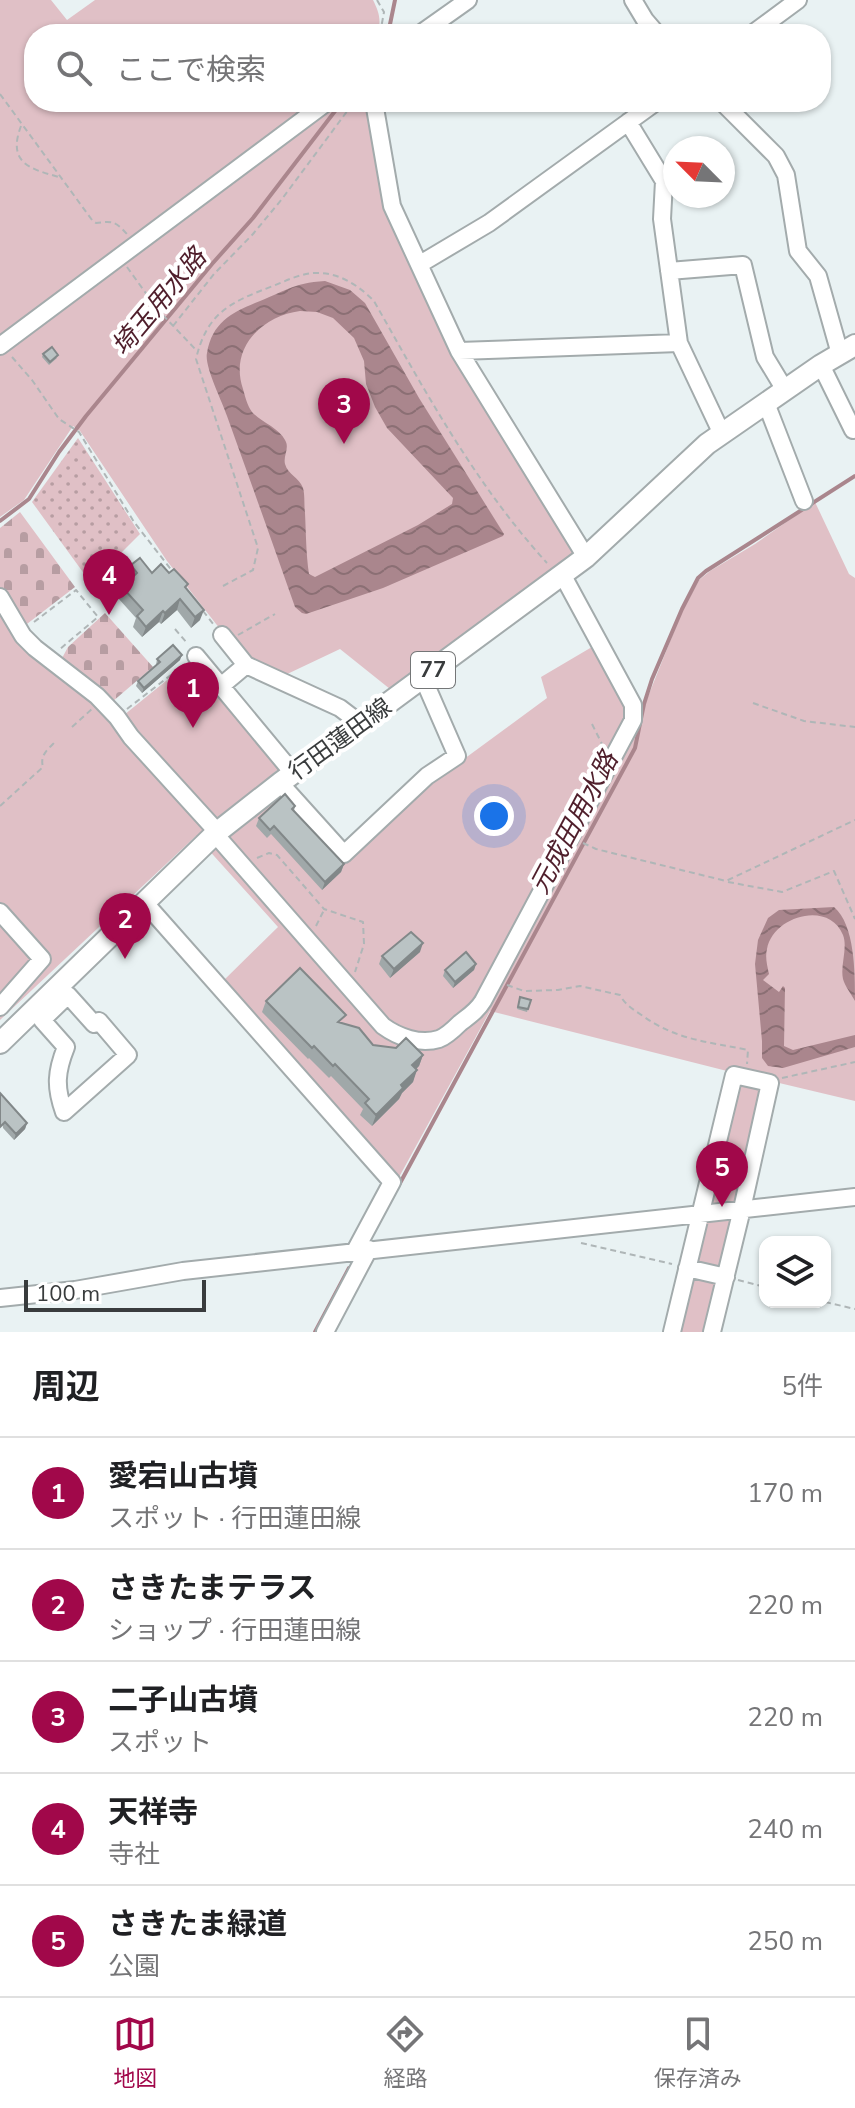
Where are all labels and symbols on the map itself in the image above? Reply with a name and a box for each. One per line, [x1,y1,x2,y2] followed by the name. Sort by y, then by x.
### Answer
[663,136,735,208] north arrow
[104,239,215,363] water label: 埼玉用水路
[318,378,370,444] pin: 3
[83,549,135,615] pin: 4
[411,652,455,688] road number: 77
[167,662,219,728] pin: 1
[282,691,398,787] street label: 行田蓮田線
[522,744,627,900] water label: 元成田用水路
[474,796,514,836] your location
[99,893,151,959] pin: 2
[696,1141,748,1207] pin: 5
[24,1276,206,1312] scale bar

